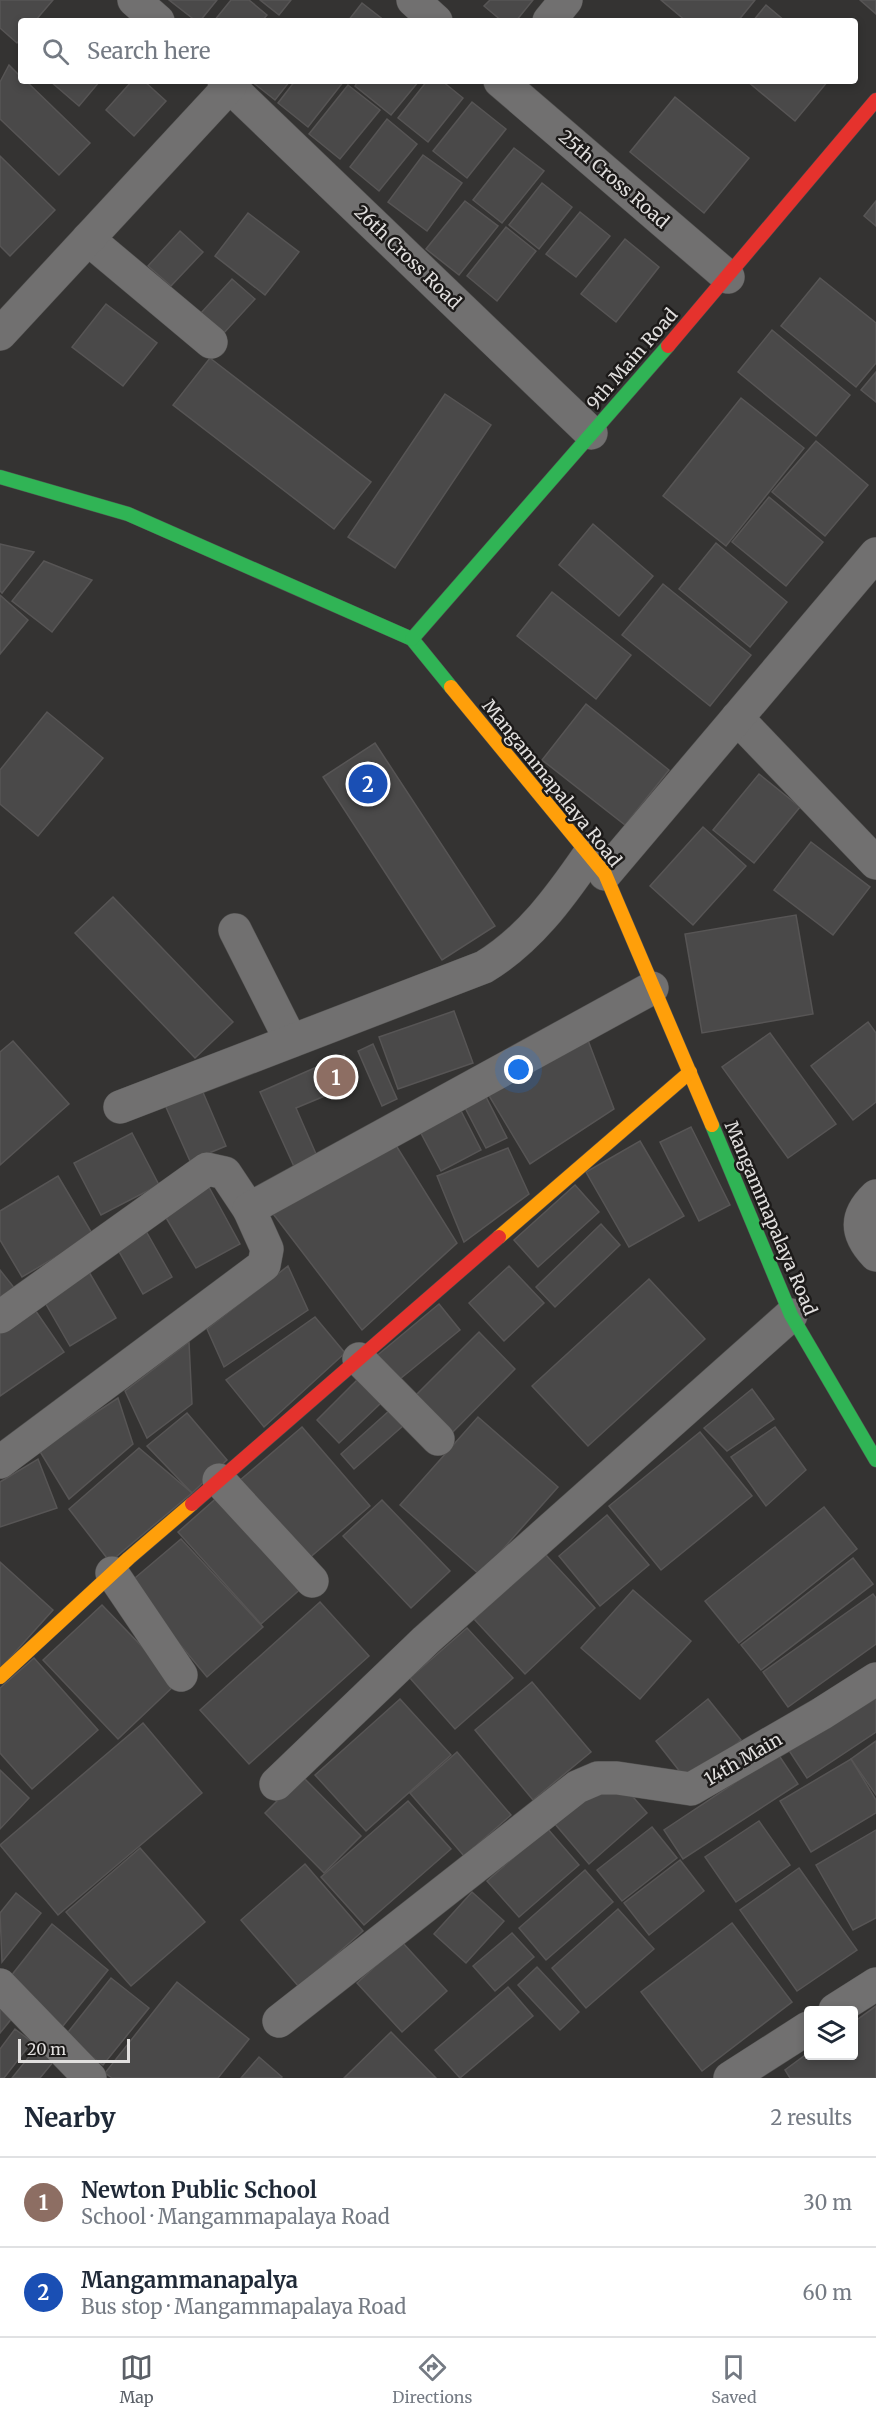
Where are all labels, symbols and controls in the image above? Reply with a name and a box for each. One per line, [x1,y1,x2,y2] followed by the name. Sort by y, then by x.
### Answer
[18,18,858,84] search box
[39,35,72,68] icon: search
[87,37,210,65] text: Search here
[554,125,674,233] street label: 25th Cross Road
[350,200,466,314] street label: 26th Cross Road
[582,303,683,415] street label: 9th Main Road
[477,695,627,871] street label: Mangammapalaya Road
[348,762,388,806] pin: 2
[316,1054,356,1100] pin: 1
[504,1055,533,1084] your location
[720,1117,822,1319] street label: Mangammapalaya Road
[700,1727,786,1791] street label: 14th Main
[804,2006,858,2060] map controls
[804,2006,858,2060] button: layers
[18,2036,130,2064] scale bar
[27,2039,66,2059] text: 20 m
[24,2101,116,2134] text: Nearby
[770,2105,852,2130] text: 2 results
[81,2176,317,2204] text: Newton Public School
[39,2190,48,2215] text: 1
[803,2190,852,2215] text: 30 m
[81,2204,390,2229] text: School · Mangammapalaya Road
[81,2266,298,2294] text: Mangammanapalya
[38,2280,49,2305] text: 2
[802,2280,852,2305] text: 60 m
[81,2294,406,2319] text: Bus stop · Mangammapalaya Road
[119,2351,154,2407] tab: Map
[392,2351,472,2407] tab: Directions
[711,2351,757,2407] tab: Saved

